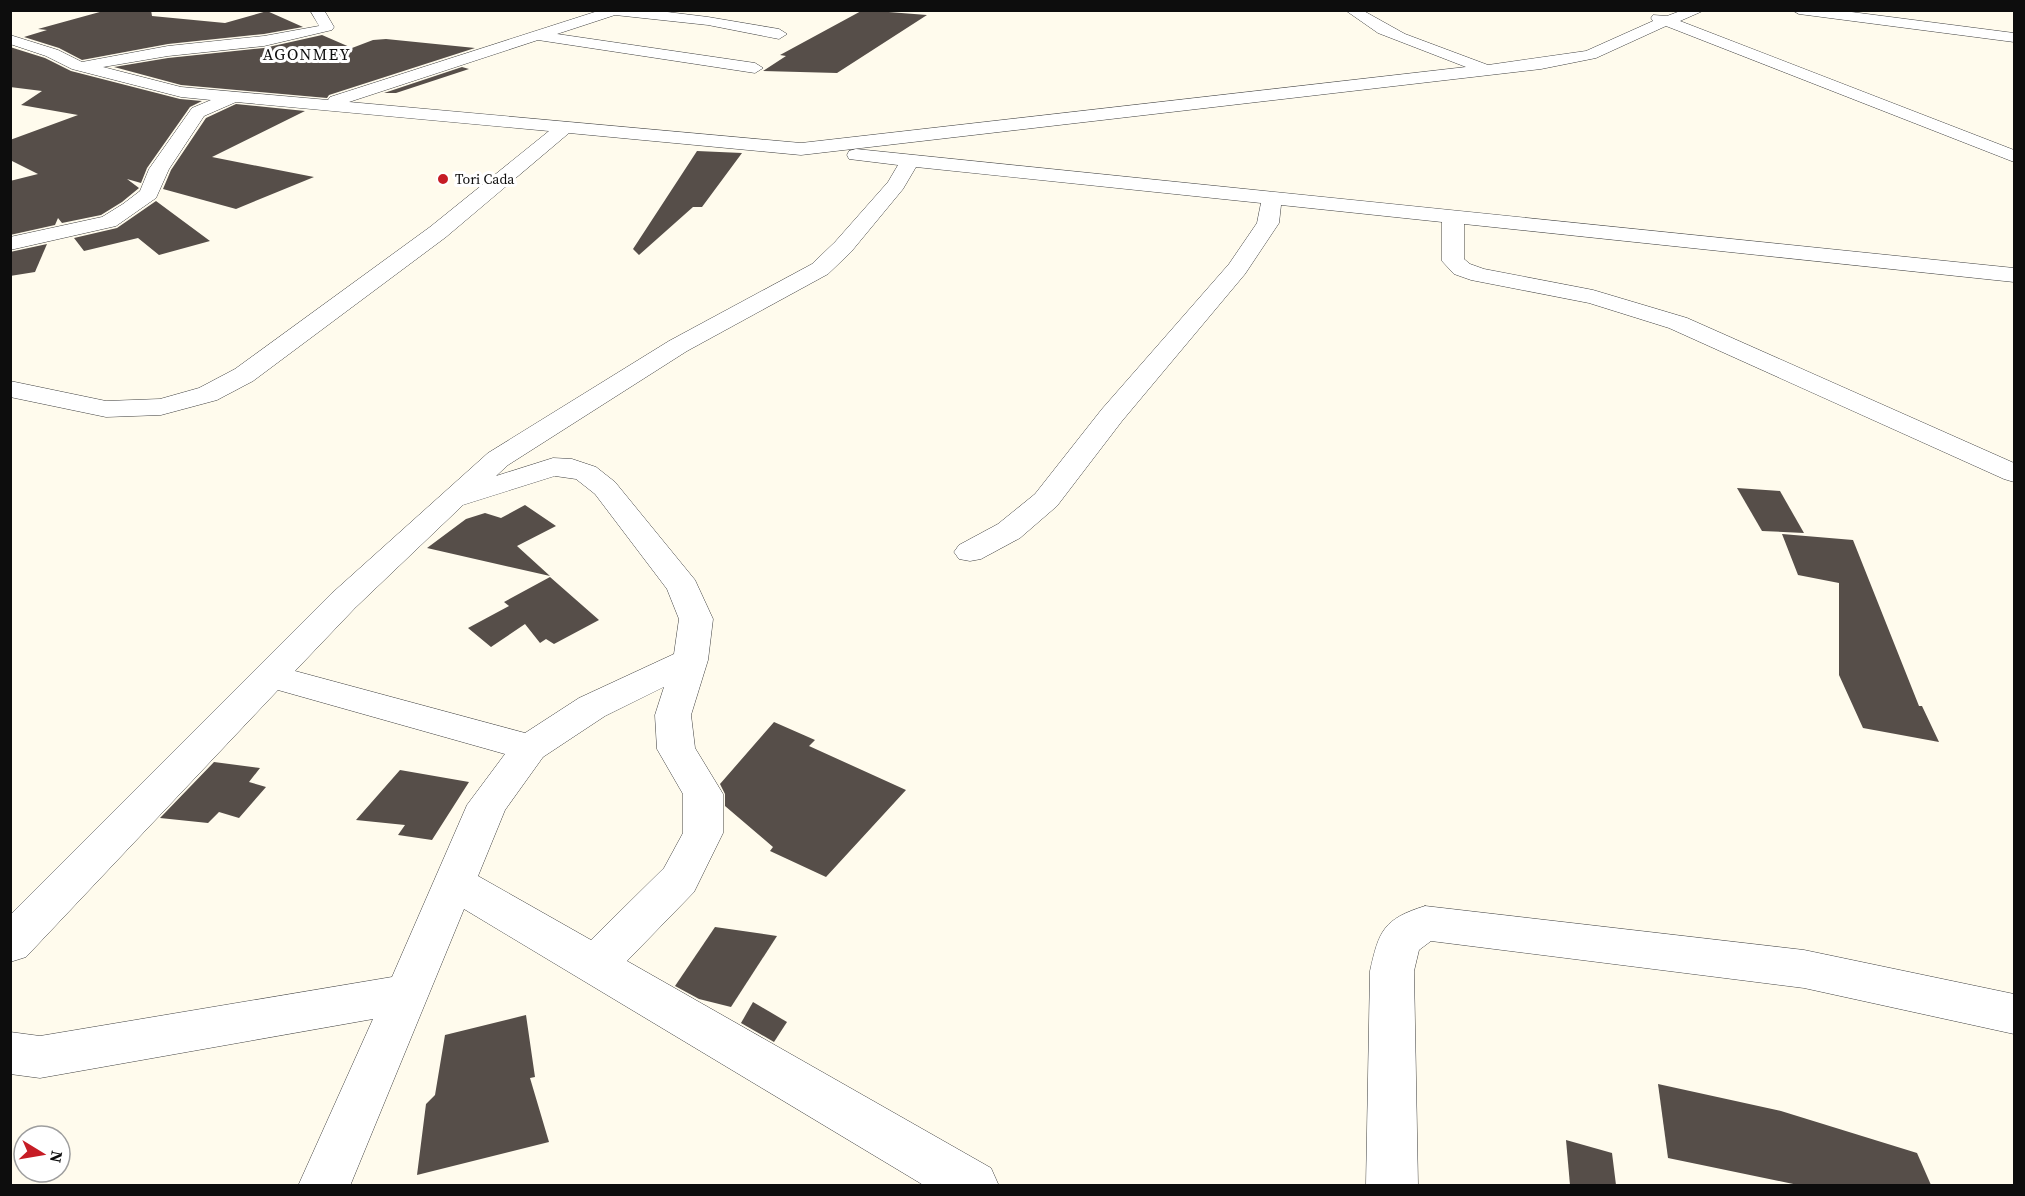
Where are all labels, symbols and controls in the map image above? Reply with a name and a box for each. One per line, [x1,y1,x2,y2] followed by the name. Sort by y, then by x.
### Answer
[263,43,351,65] district label: AGONMEY
[455,169,515,189] place label: Tori Cada
[436,172,450,186] marker: Tori Cada
[12,1124,72,1184] north arrow
[45,1149,69,1165] text: N

